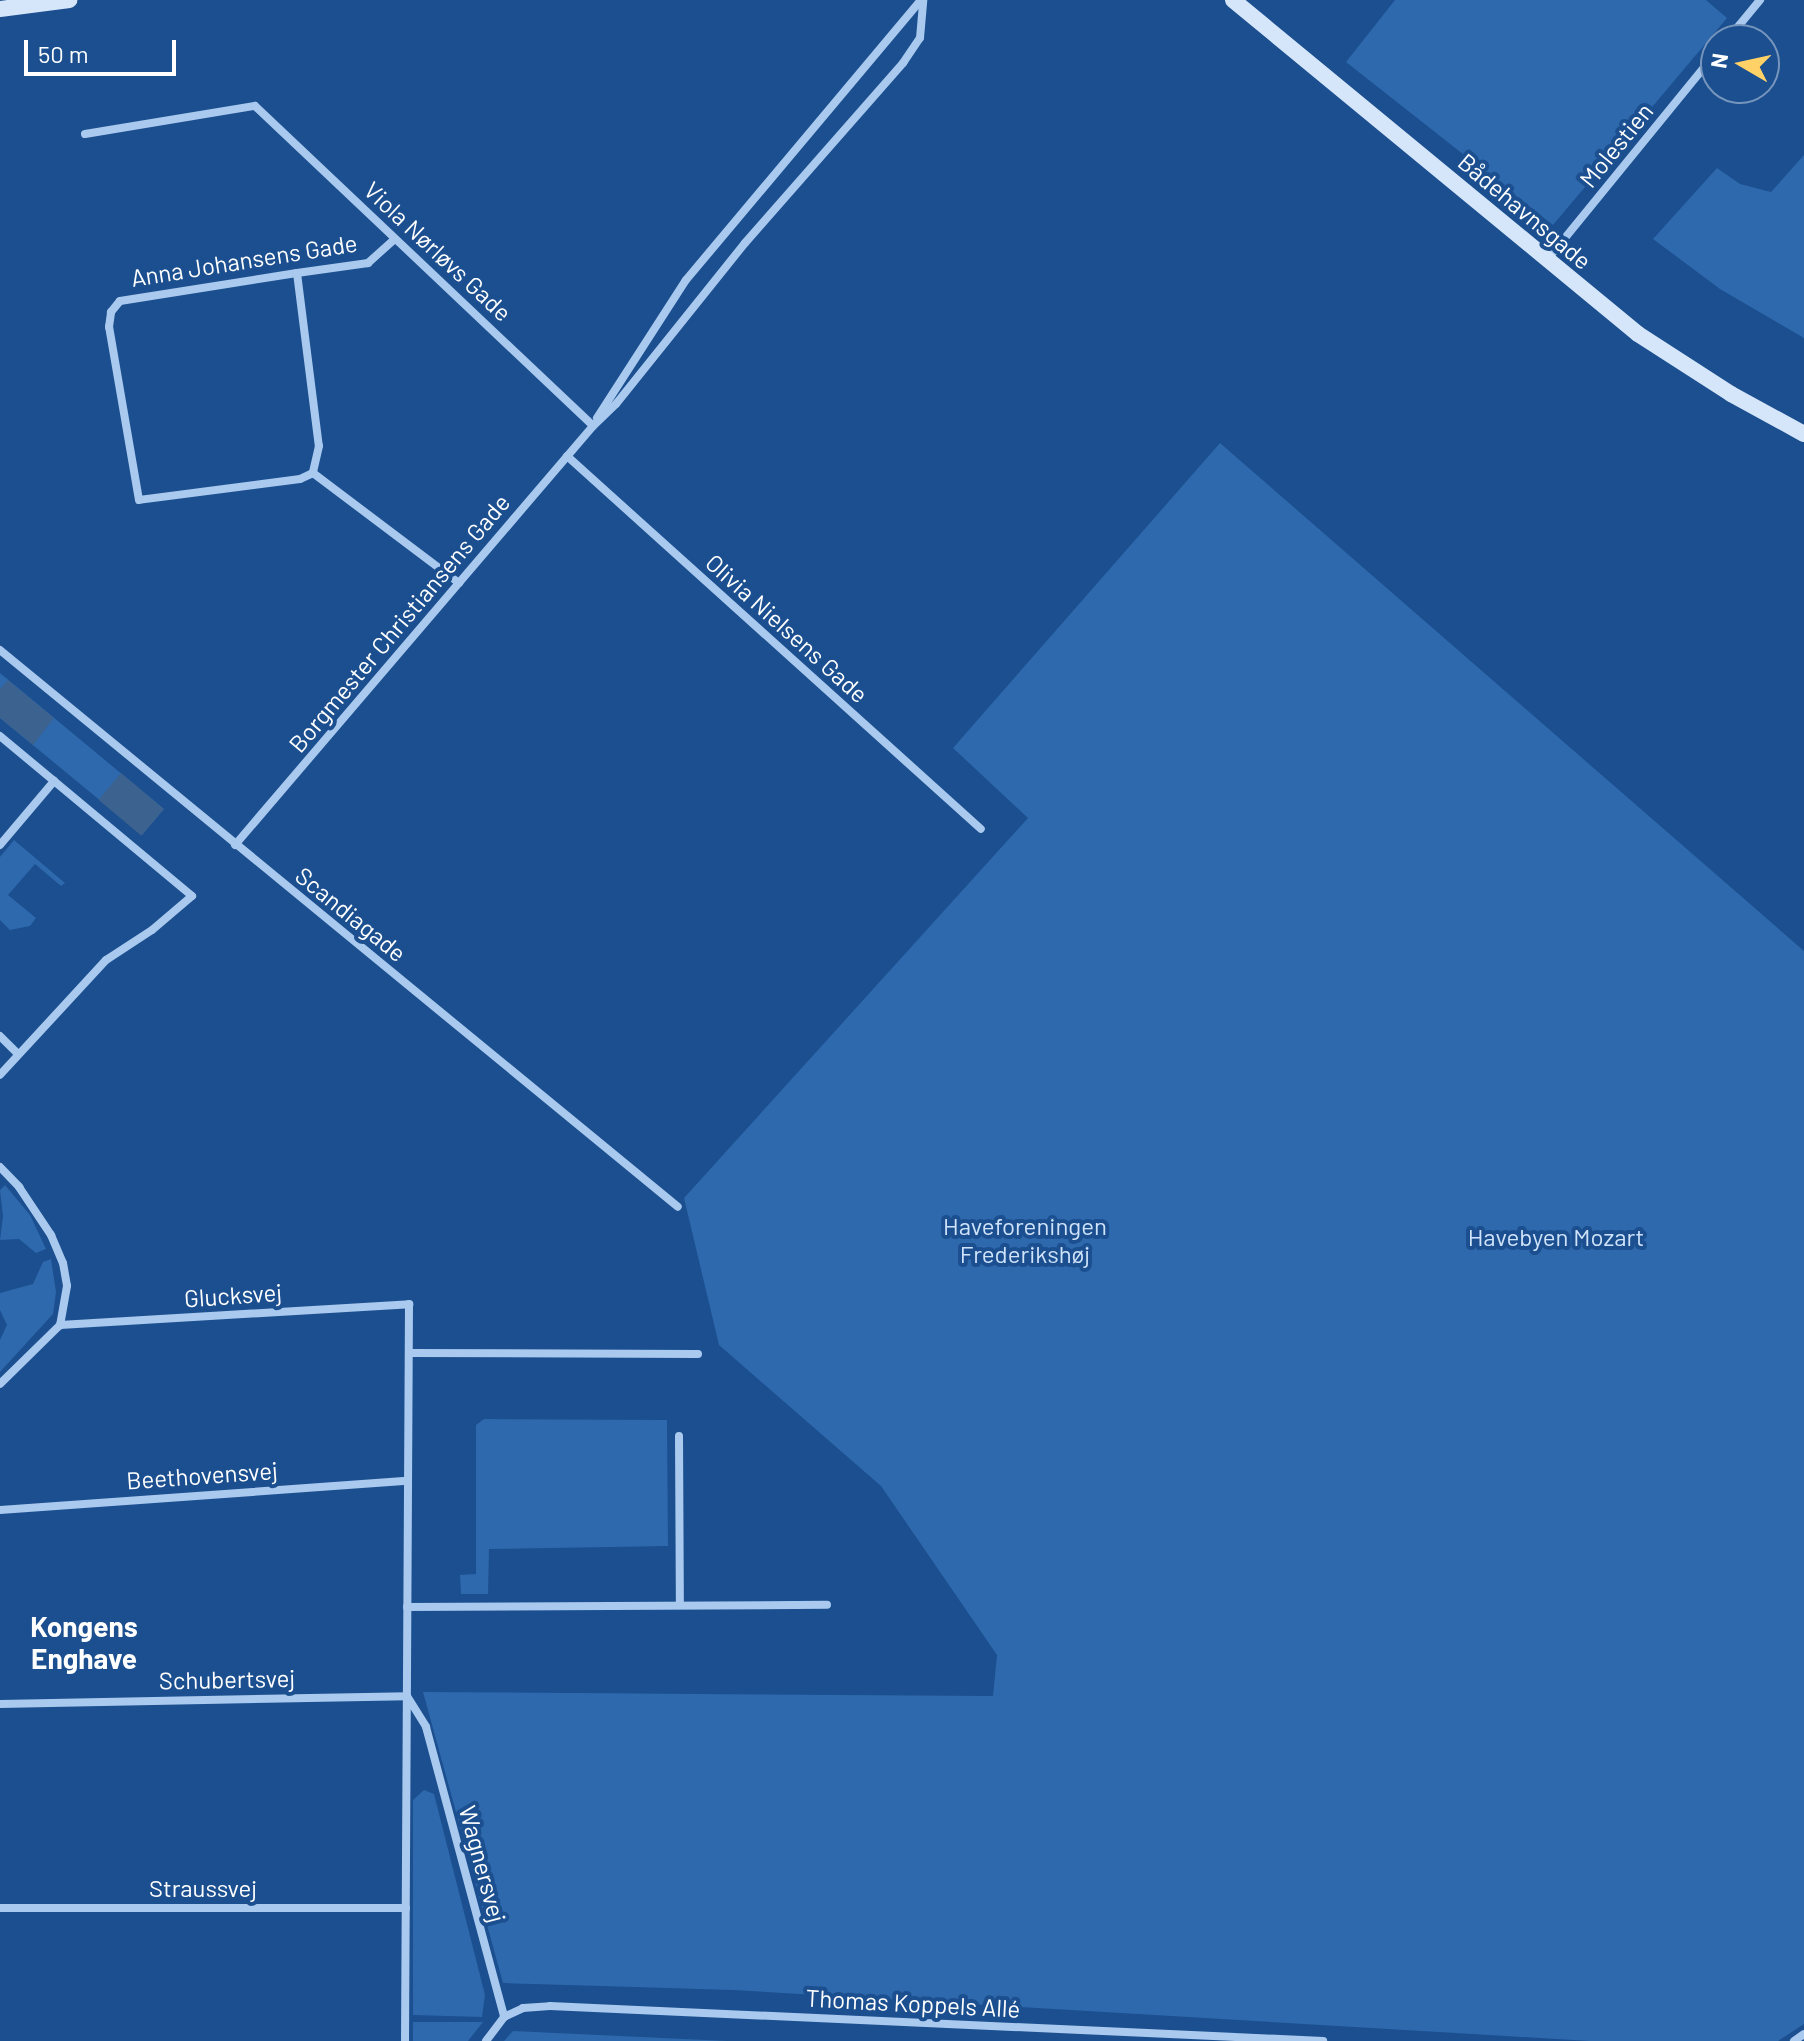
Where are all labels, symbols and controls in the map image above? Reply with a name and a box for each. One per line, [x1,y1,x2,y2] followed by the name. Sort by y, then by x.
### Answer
[28,24,180,74] scale bar
[1700,24,1780,104] north arrow
[38,39,89,68] text: 50 m
[1704,51,1732,70] text: N
[1573,97,1659,193] street label: Molestien
[1453,147,1597,275] street label: Bådehavnsgade
[358,175,518,327] street label: Viola Nørløvs Gade
[129,228,359,292] street label: Anna Johansens Gade
[283,488,515,758] street label: Borgmester Christiansens Gade
[700,548,874,708] street label: Olivia Nielsens Gade
[290,861,412,967] street label: Scandiagade
[943,1212,1107,1268] park label: Haveforeningen Frederikshøj
[1468,1223,1644,1251] park label: Havebyen Mozart
[183,1277,283,1313] street label: Glucksvej
[125,1455,279,1495] street label: Beethovensvej
[30,1609,138,1675] district label: Kongens Enghave
[159,1663,295,1695] street label: Schubertsvej
[454,1802,512,1926] street label: Wagnersvej
[149,1874,257,1902] street label: Straussvej
[805,1983,1021,2023] street label: Thomas Koppels Allé

